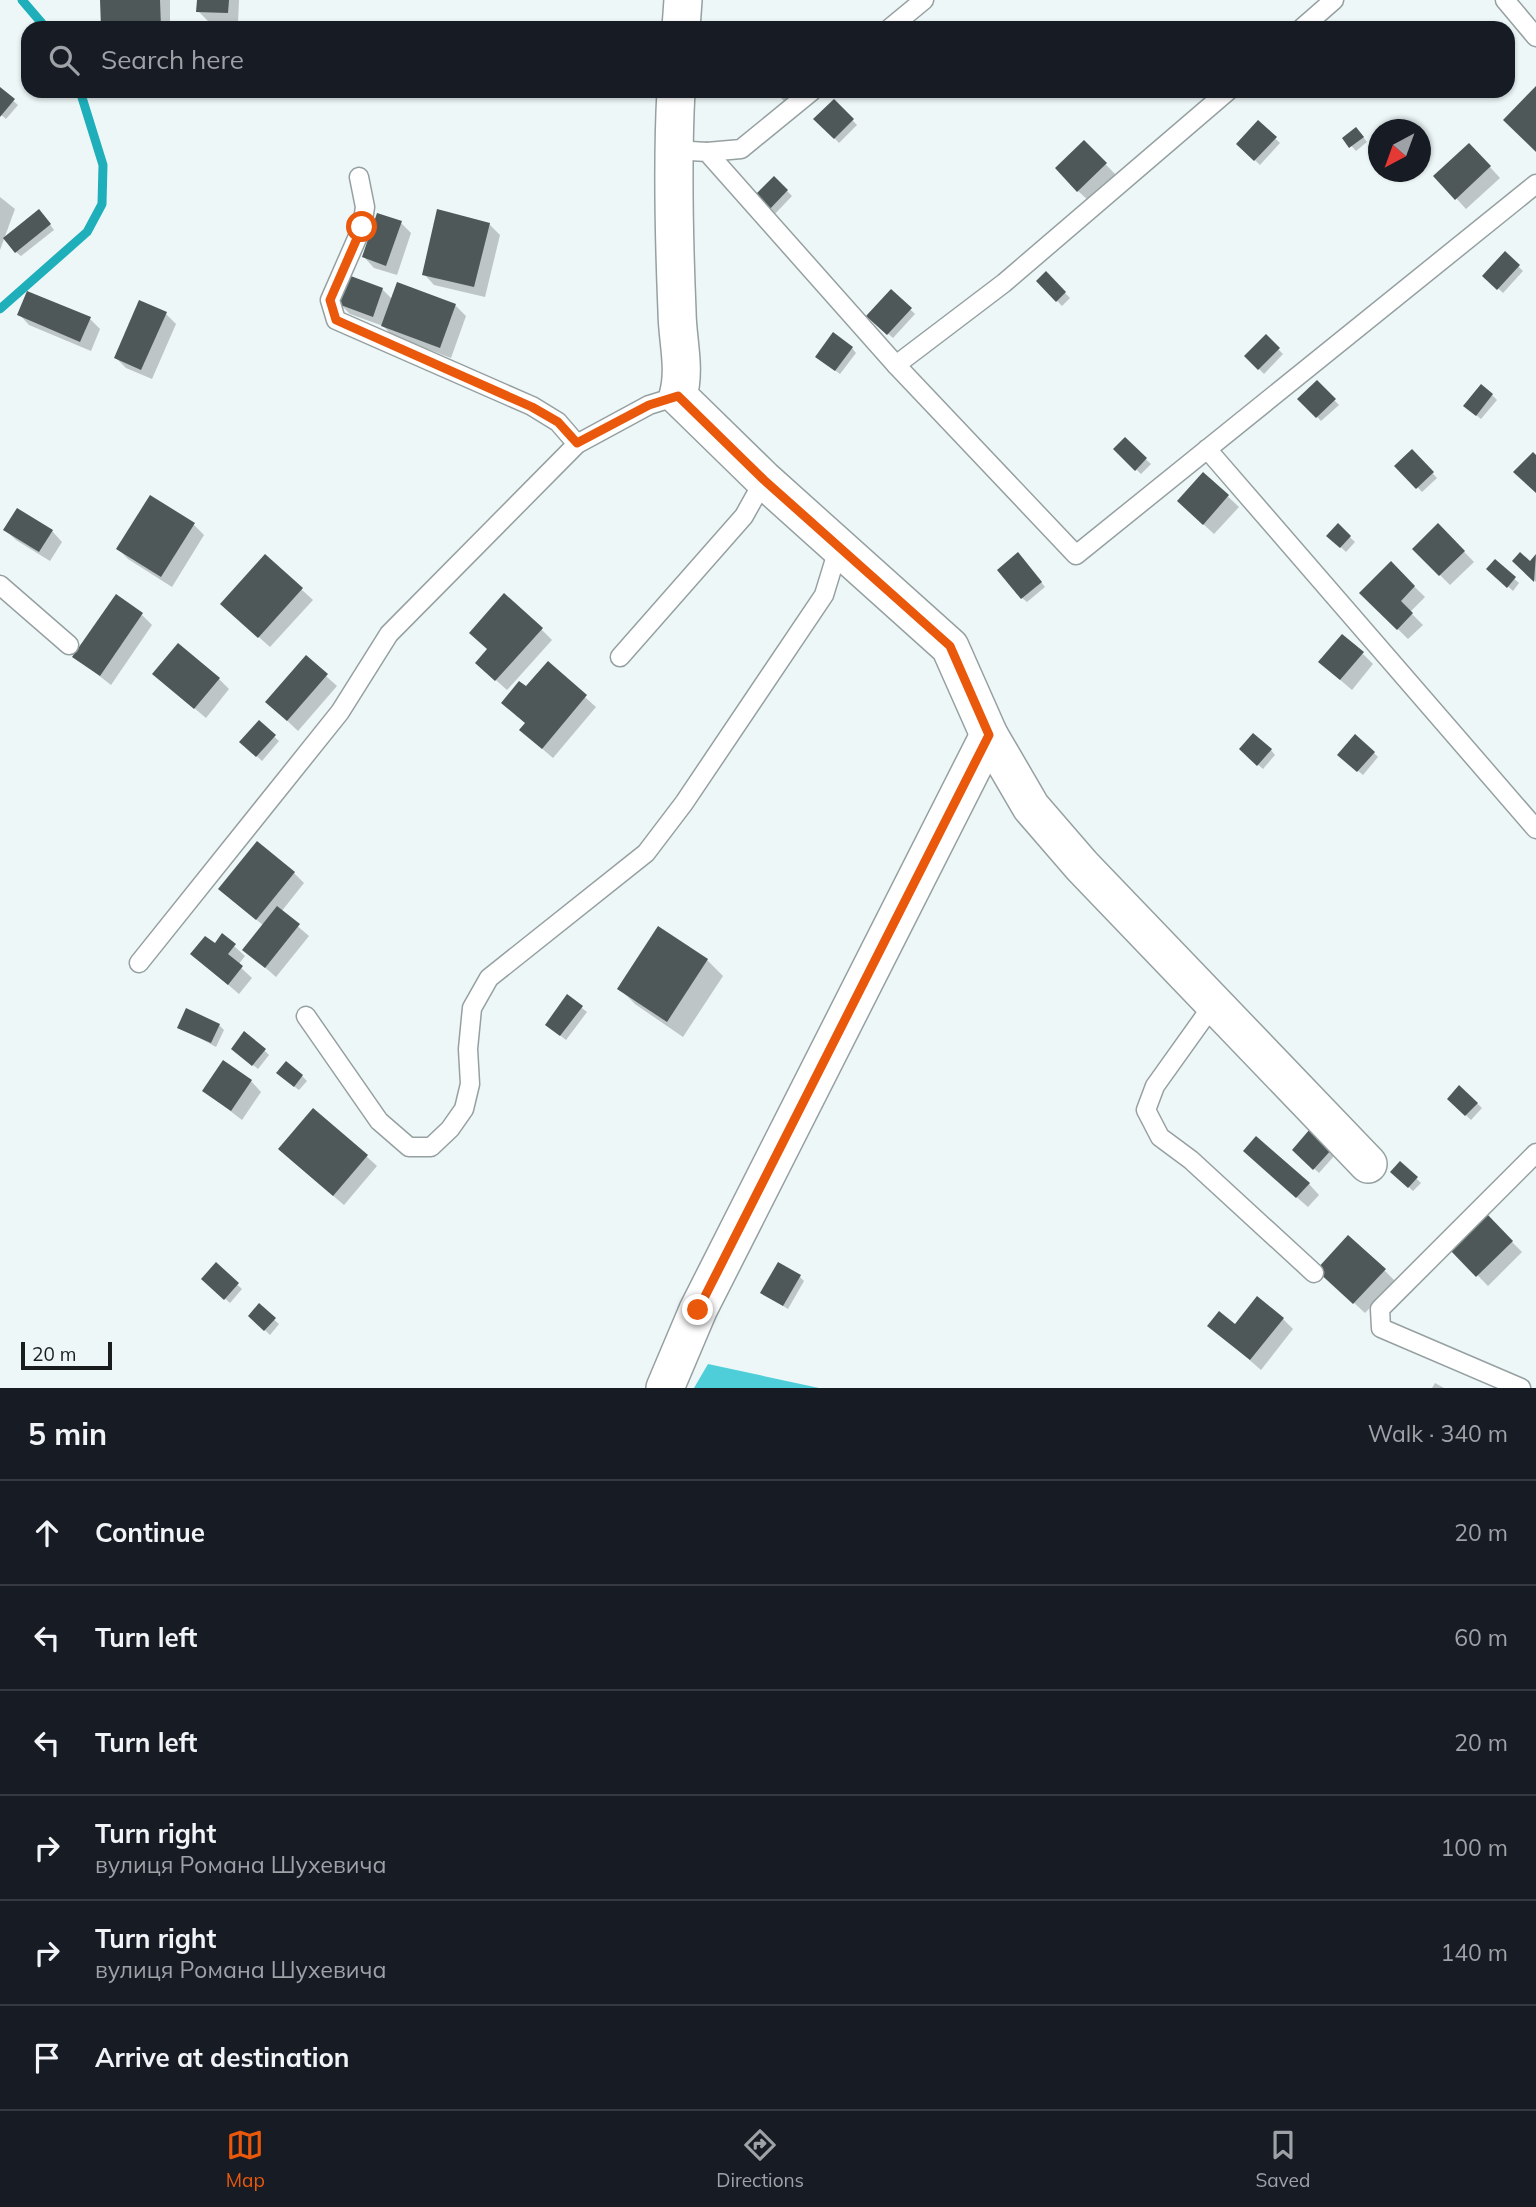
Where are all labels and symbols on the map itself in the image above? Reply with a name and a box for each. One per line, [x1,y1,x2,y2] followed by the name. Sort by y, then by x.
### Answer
[1368,119,1431,182] north arrow
[346,211,377,242] route start
[682,1294,713,1325] route end
[21,1339,112,1371] scale bar

